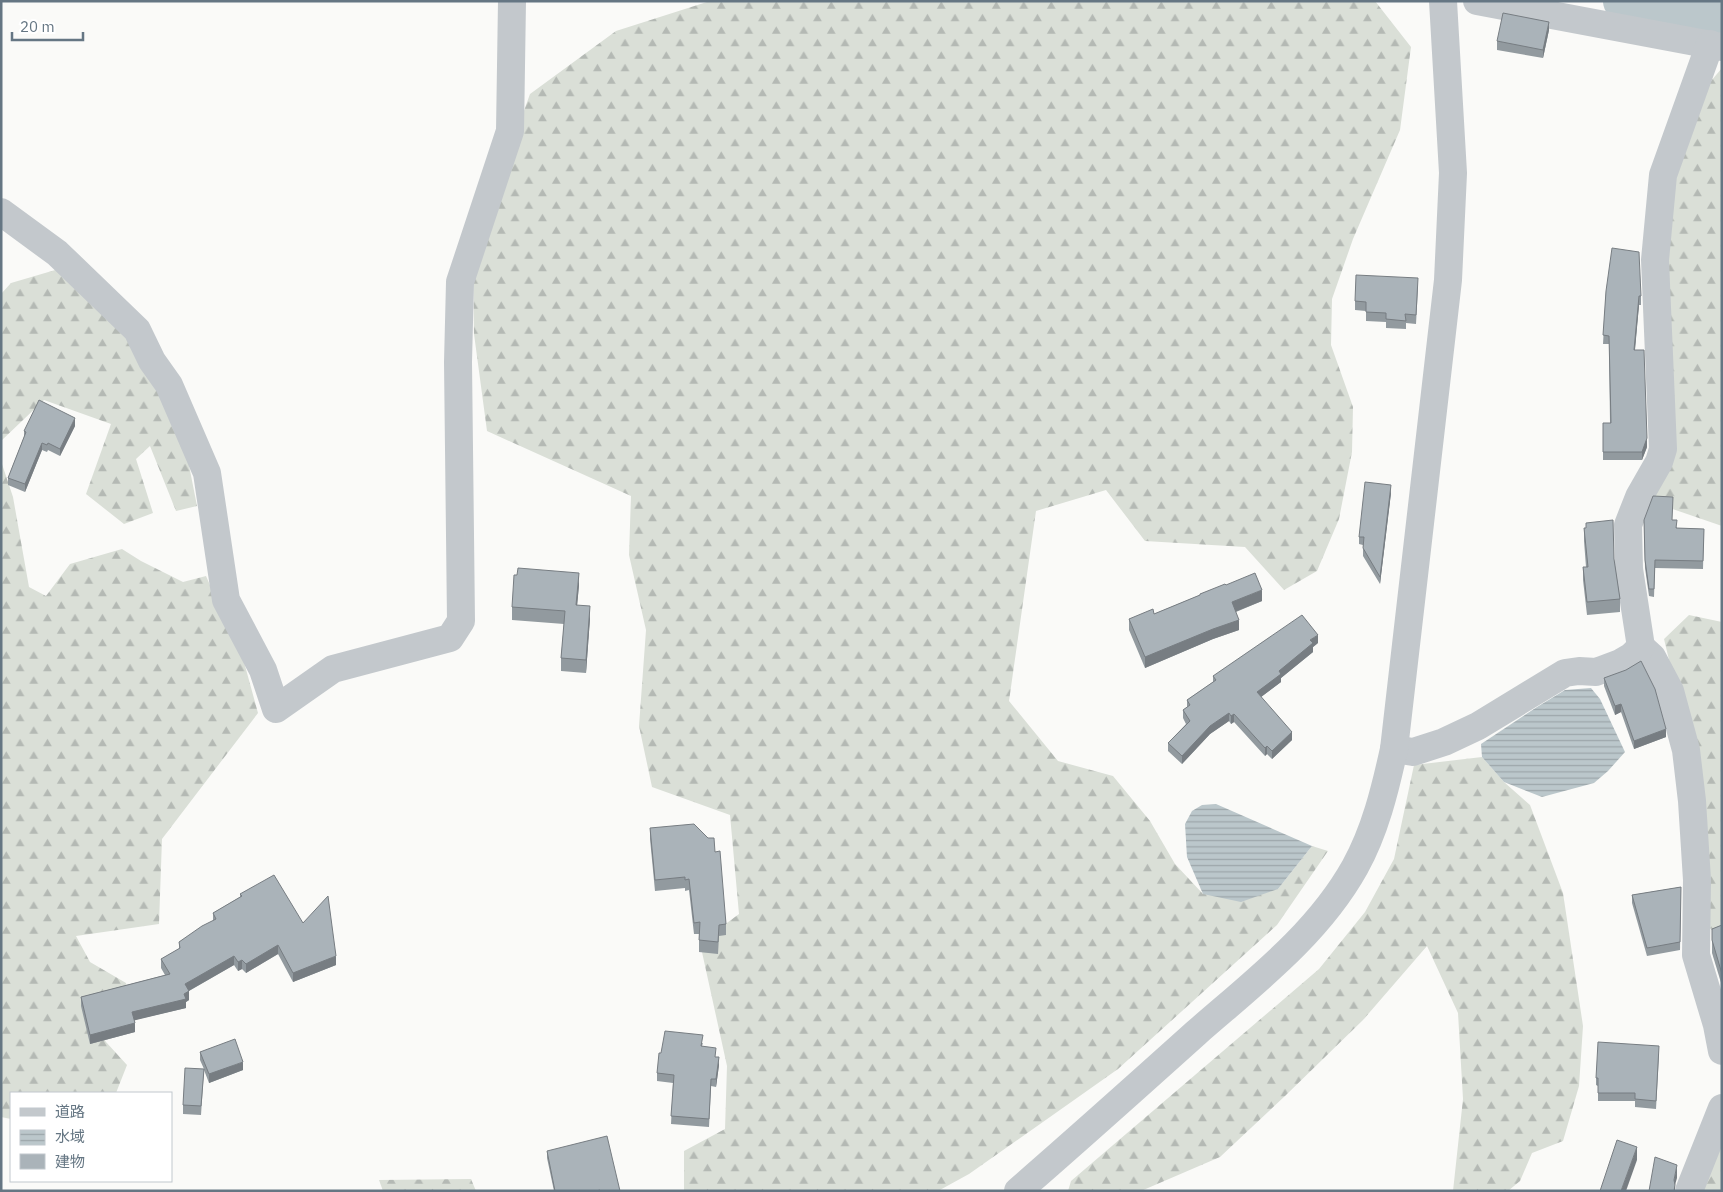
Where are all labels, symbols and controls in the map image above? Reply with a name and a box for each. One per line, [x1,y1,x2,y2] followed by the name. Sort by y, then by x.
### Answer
[12,10,84,42] scale bar
[20,17,55,36] text: 20 m
[10,1092,172,1182] legend
[55,1102,85,1121] text: 道路
[55,1127,85,1146] text: 水域
[55,1152,85,1171] text: 建物

